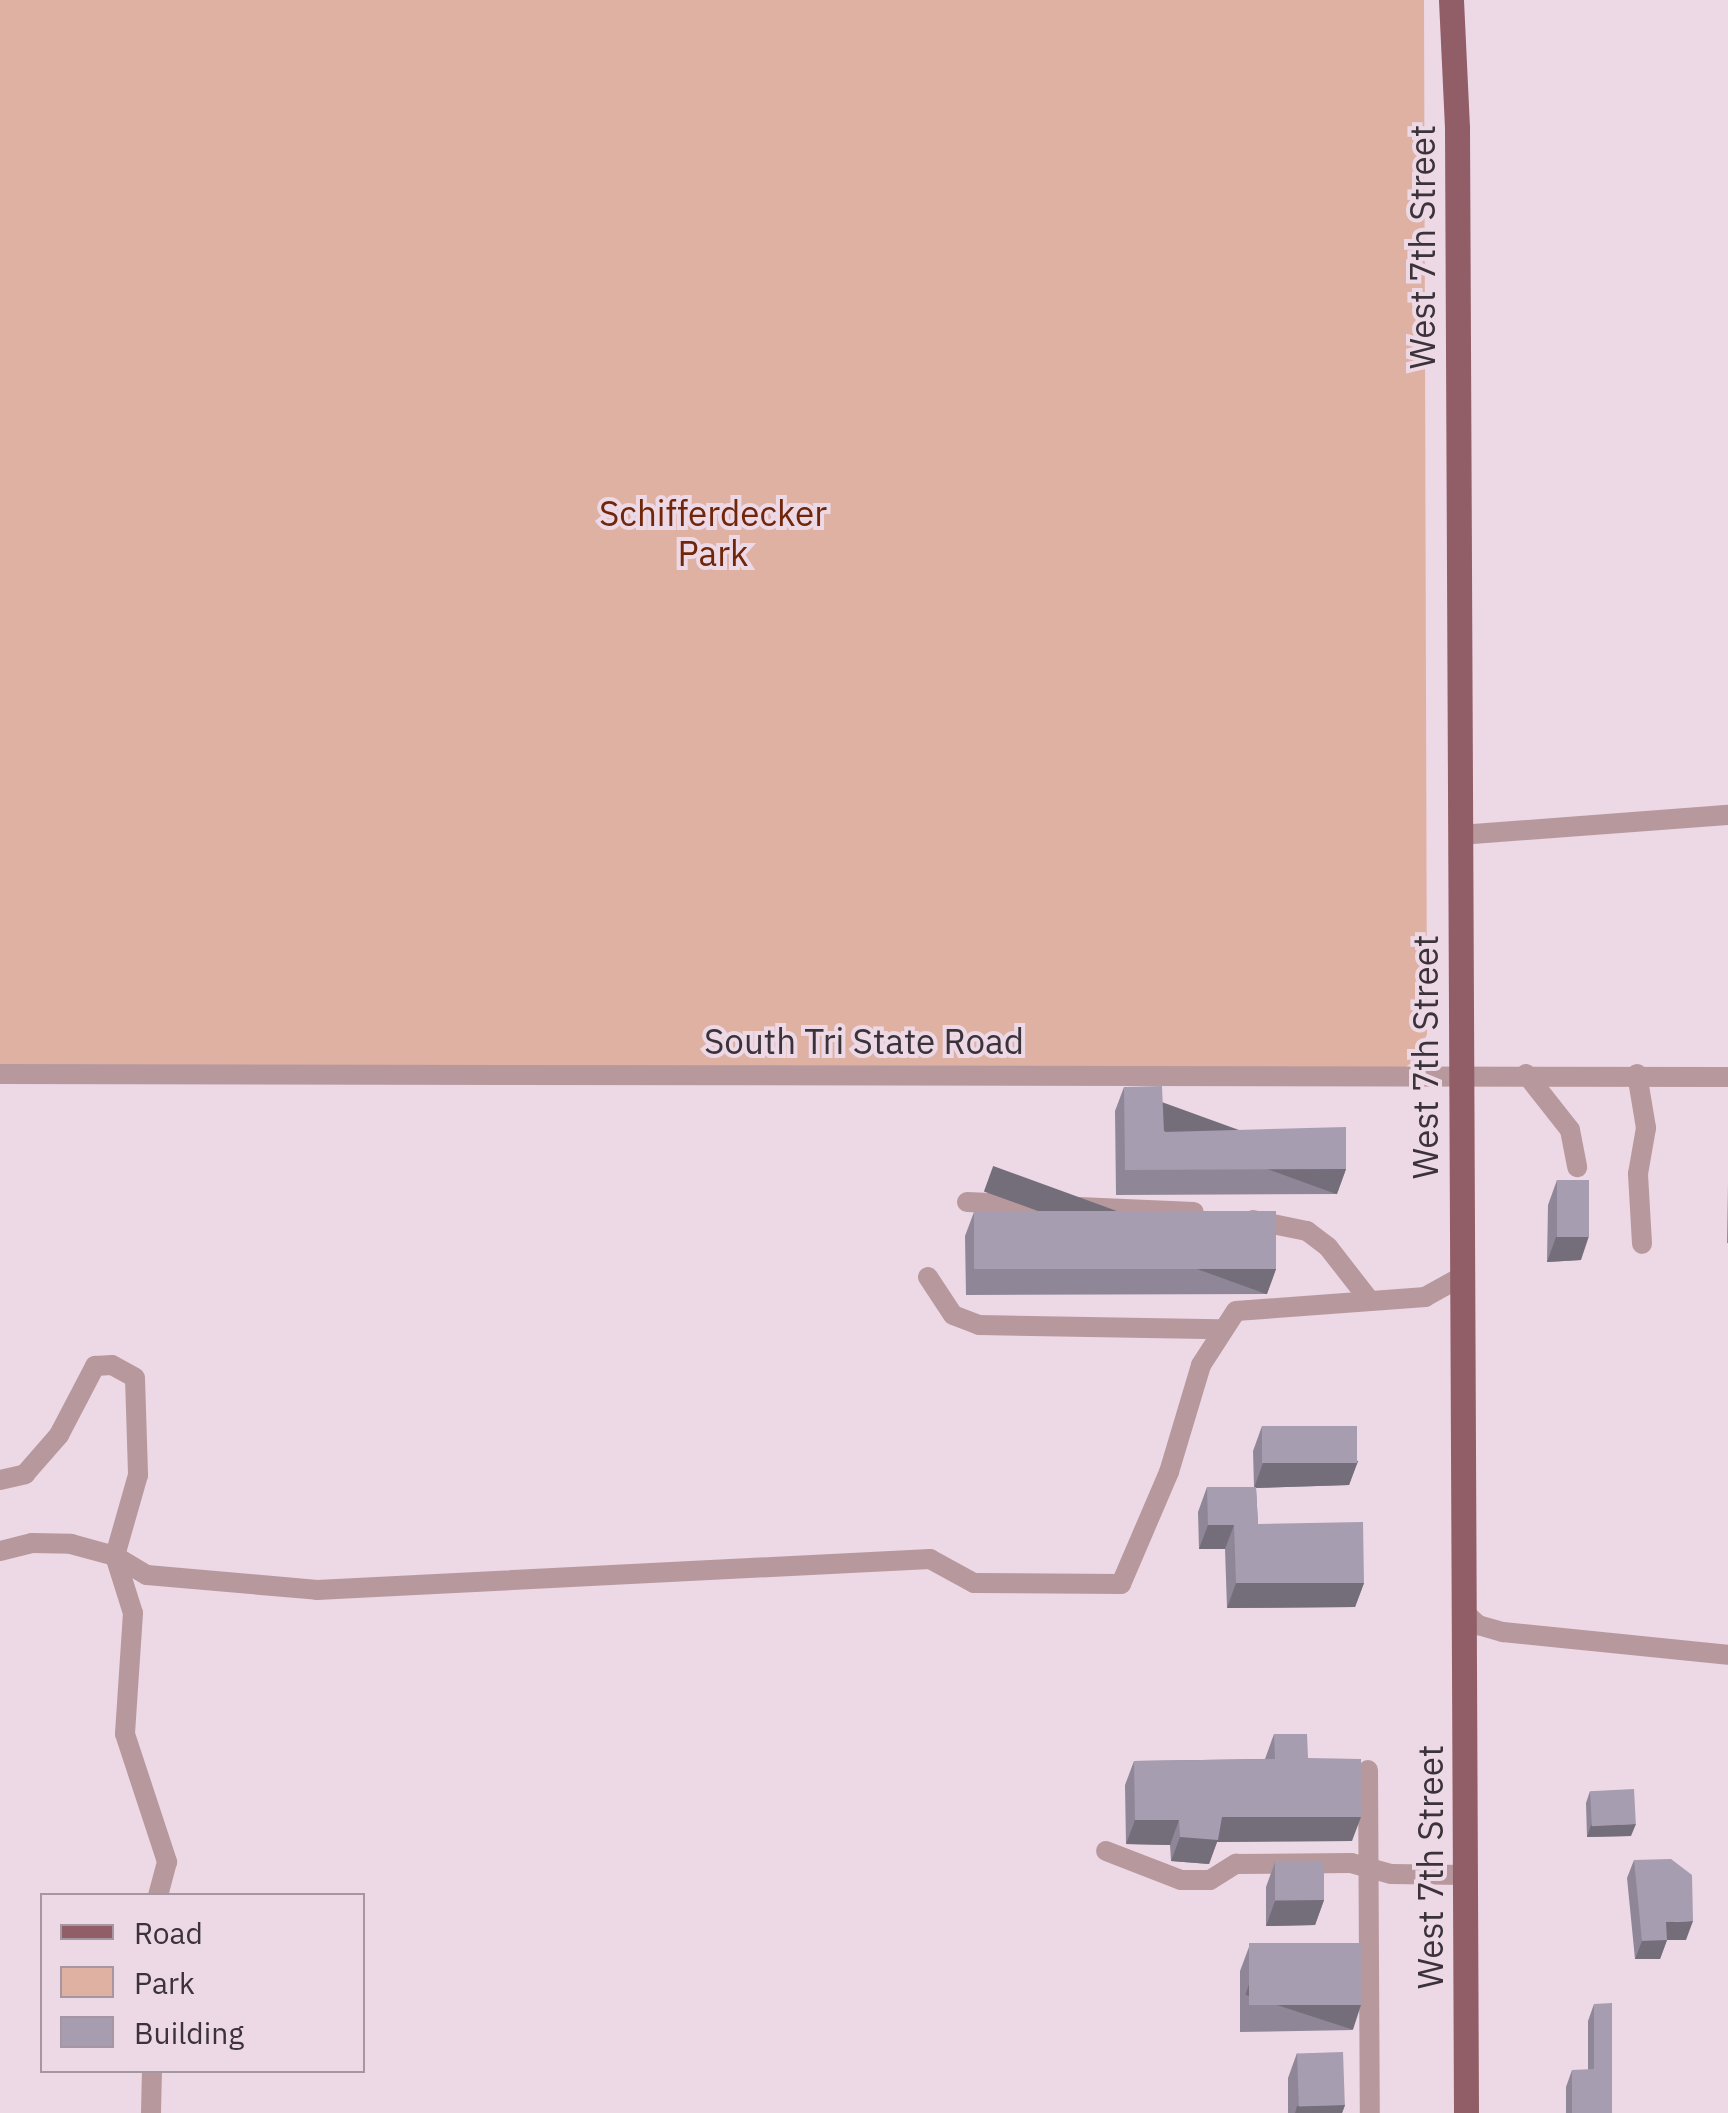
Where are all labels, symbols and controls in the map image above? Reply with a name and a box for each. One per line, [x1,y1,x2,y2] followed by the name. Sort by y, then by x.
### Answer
[1401,125,1443,369] street label: West 7th Street
[599,492,827,574] park label: Schifferdecker Park
[1404,935,1446,1179] street label: West 7th Street
[704,1020,1024,1062] street label: South Tri State Road
[1409,1745,1451,1989] street label: West 7th Street
[40,1893,365,2073] legend
[134,1913,203,1952] text: Road
[134,1963,195,2002] text: Park
[134,2013,244,2052] text: Building

